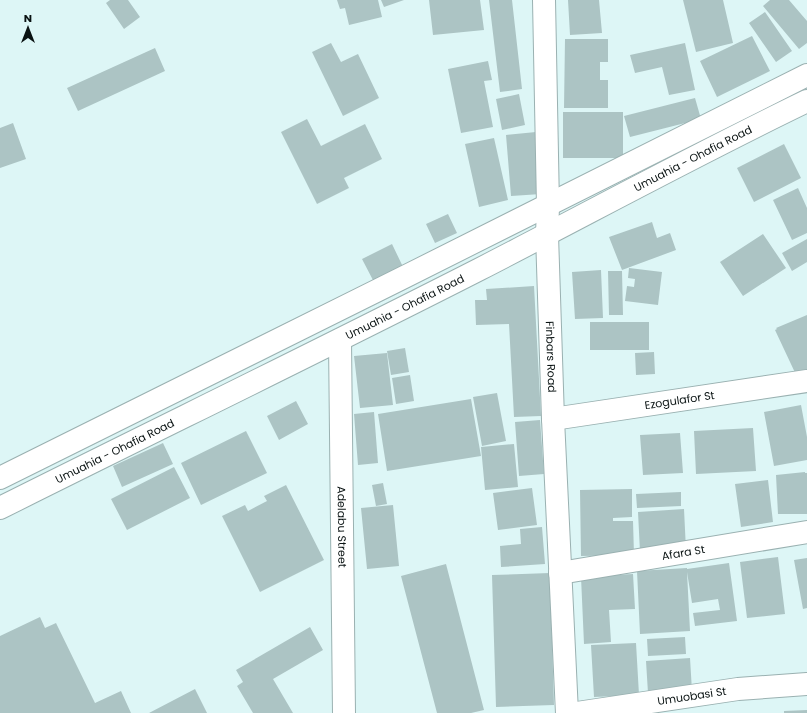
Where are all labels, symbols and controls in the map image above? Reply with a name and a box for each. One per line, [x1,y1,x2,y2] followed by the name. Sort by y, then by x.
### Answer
[8,8,48,48] north arrow
[24,10,32,26] text: N
[631,121,755,195] street label: Umuahia - Ohafia Road
[343,270,467,343] street label: Umuahia - Ohafia Road
[542,321,560,393] street label: Finbars Road
[644,387,716,413] street label: Ezogulafor St
[52,415,177,487] street label: Umuahia - Ohafia Road
[334,486,350,568] street label: Adelabu Street
[661,541,706,564] street label: Afara St
[656,683,727,709] street label: Umuobasi St

